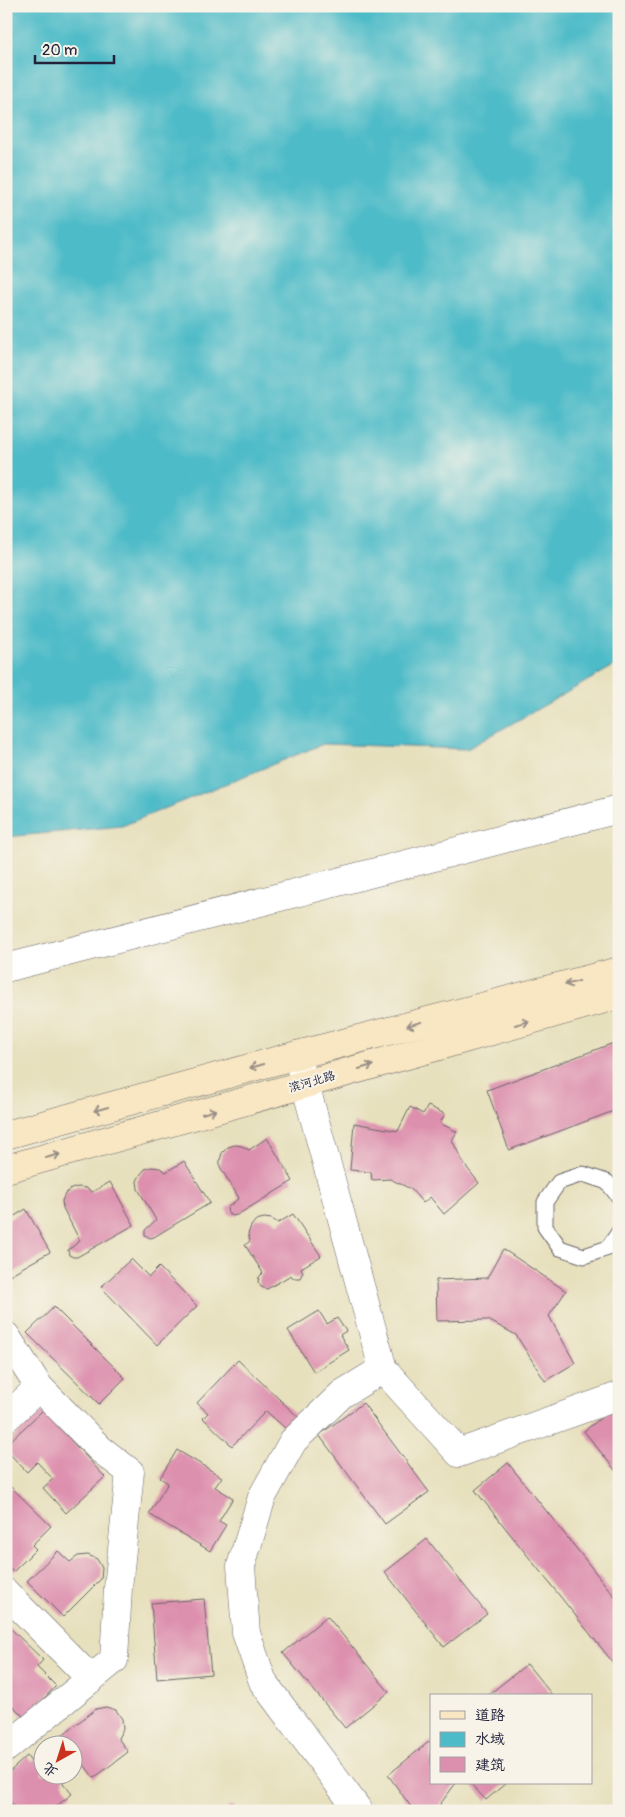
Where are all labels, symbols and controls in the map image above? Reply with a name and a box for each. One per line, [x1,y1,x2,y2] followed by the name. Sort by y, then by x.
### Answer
[35,32,114,64] scale bar
[42,41,77,60] text: 20 m
[564,979,580,988] one-way arrow
[514,1017,530,1027] one-way arrow
[407,1020,423,1029] one-way arrow
[250,1061,266,1071] one-way arrow
[357,1062,373,1072] one-way arrow
[287,1068,337,1096] street label: 滨河北路
[93,1105,109,1115] one-way arrow
[201,1106,217,1116] one-way arrow
[45,1151,61,1160] one-way arrow
[430,1694,592,1784] legend
[475,1706,505,1725] text: 道路
[475,1730,505,1749] text: 水域
[32,1734,82,1784] north arrow
[475,1756,505,1775] text: 建筑
[39,1759,61,1781] text: 北

